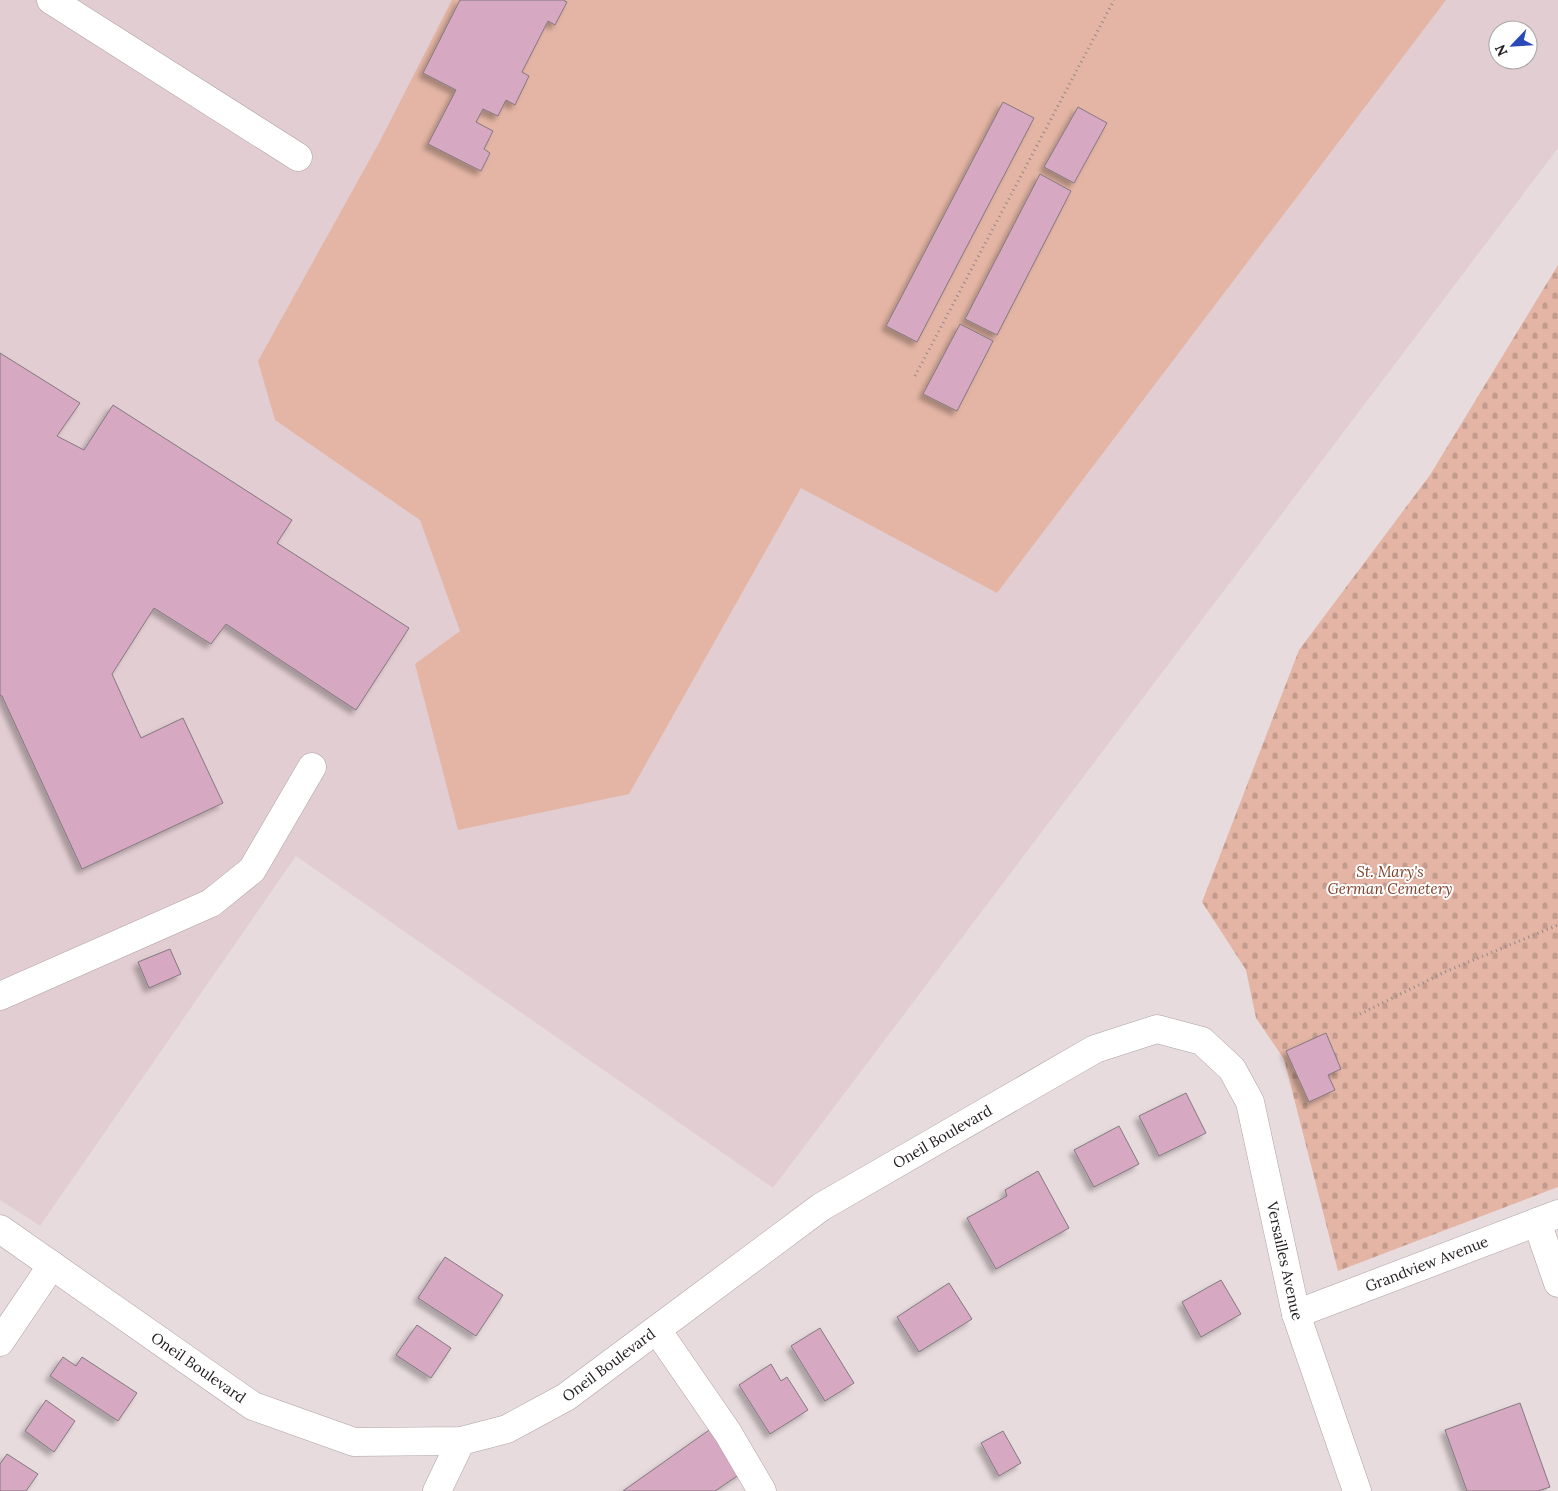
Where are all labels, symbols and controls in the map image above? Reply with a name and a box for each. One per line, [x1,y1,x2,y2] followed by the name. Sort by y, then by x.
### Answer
[1488,20,1538,70] north arrow
[1491,42,1512,59] text: N
[1328,862,1452,898] park label: St. Mary's German Cemetery
[889,1100,995,1172] street label: Oneil Boulevard
[1263,1199,1307,1323] street label: Versailles Avenue
[1362,1231,1491,1296] street label: Grandview Avenue
[558,1324,659,1406] street label: Oneil Boulevard
[148,1328,250,1407] street label: Oneil Boulevard

